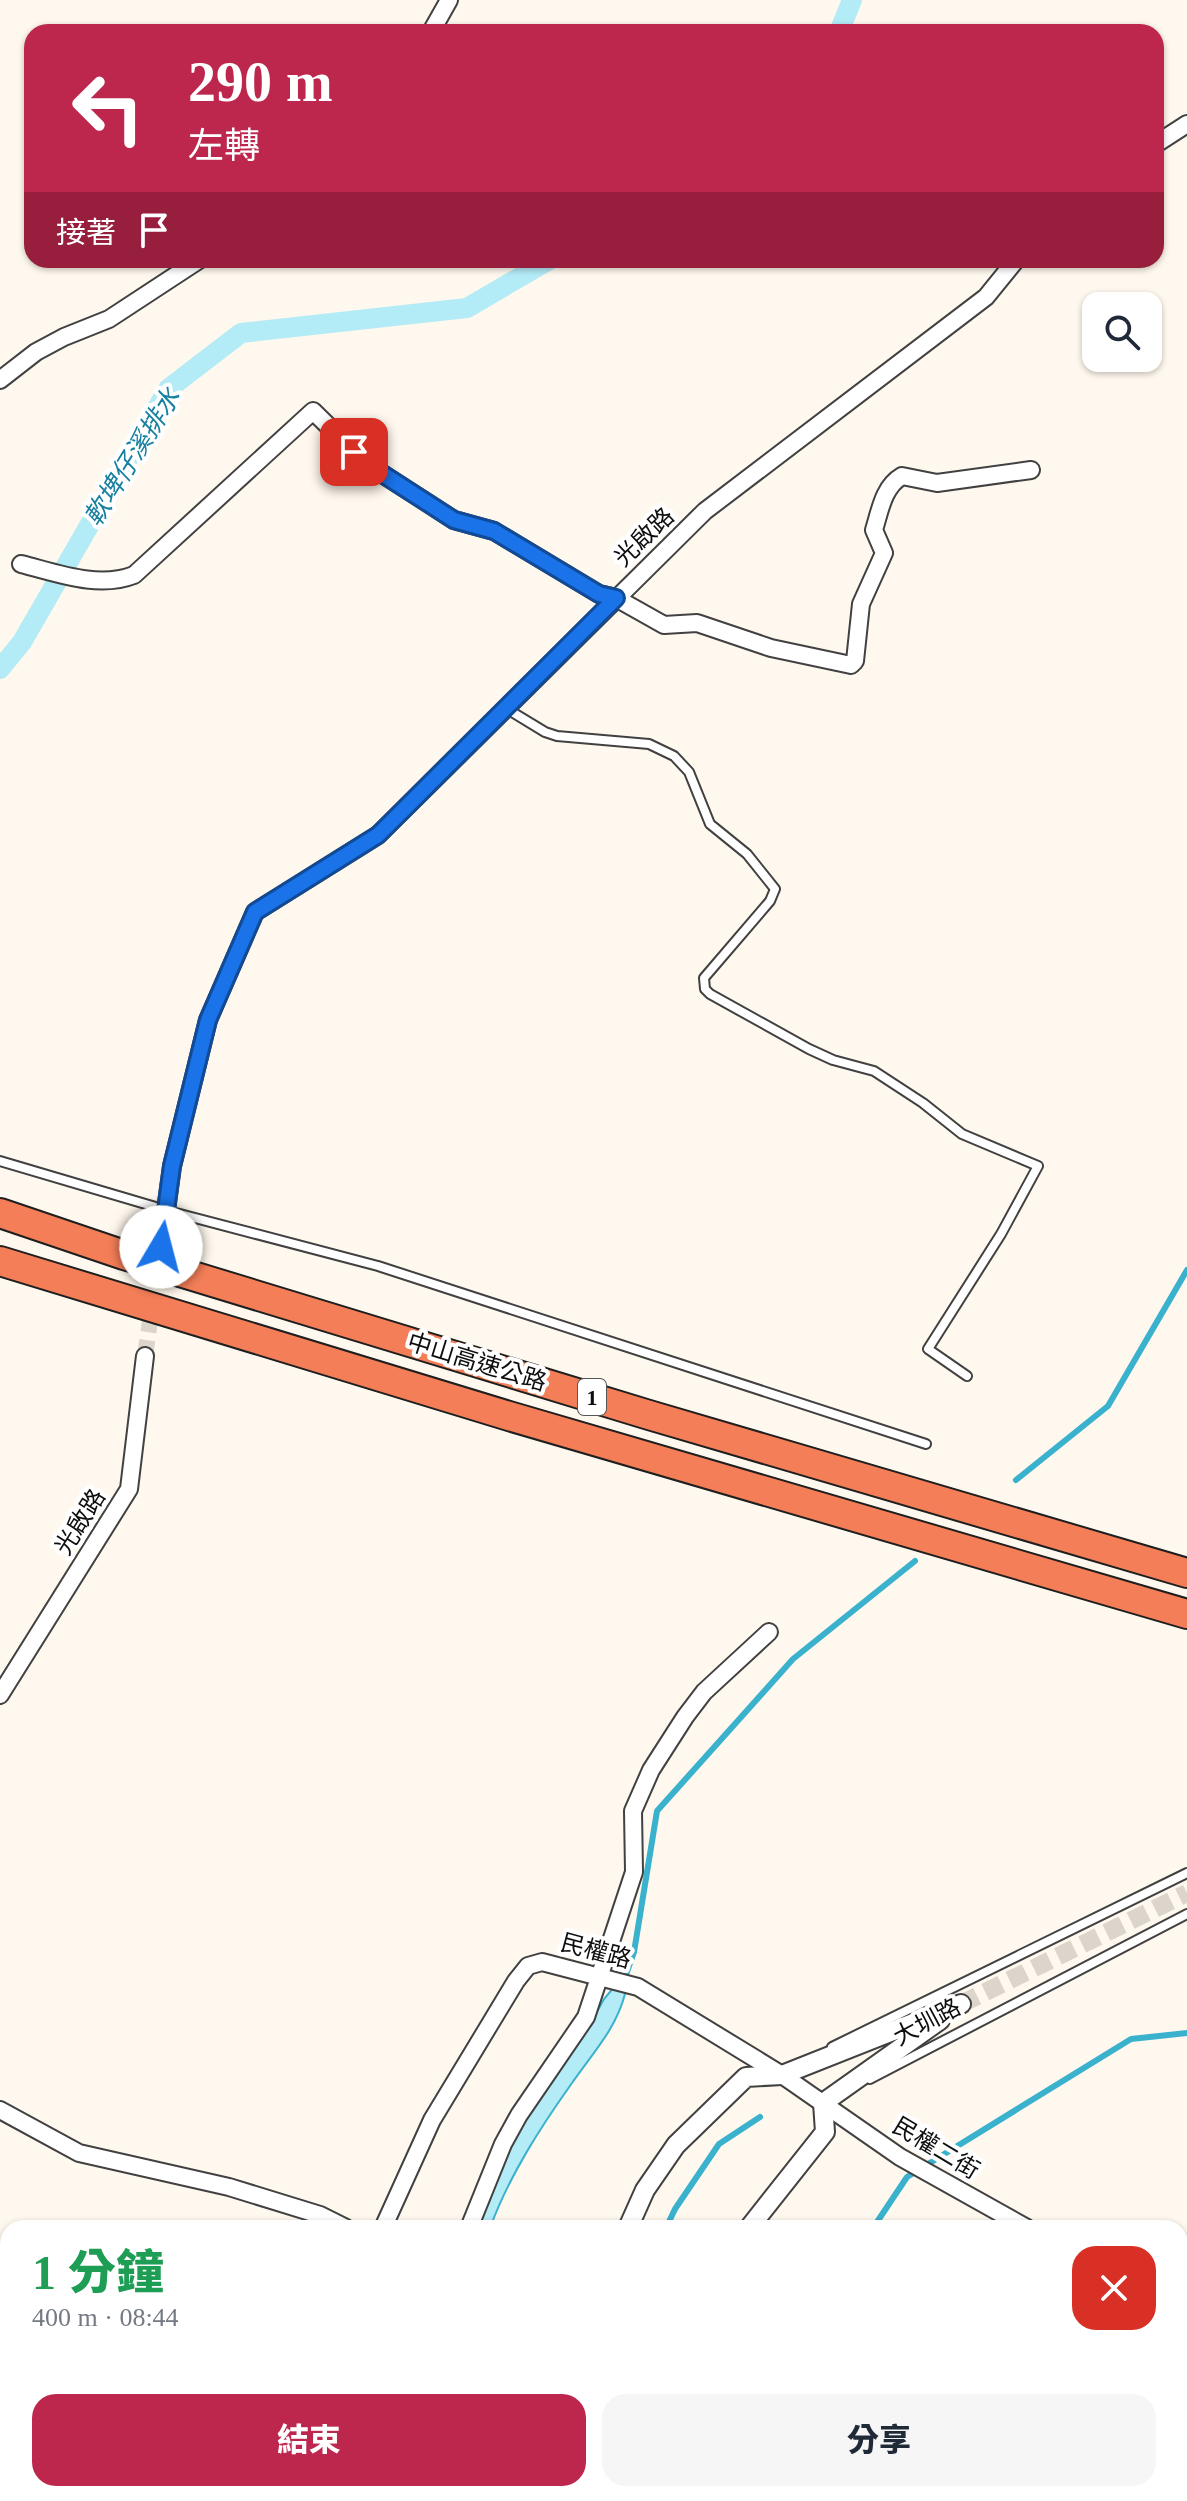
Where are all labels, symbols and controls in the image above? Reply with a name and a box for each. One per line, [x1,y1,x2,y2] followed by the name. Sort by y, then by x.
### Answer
[188,51,333,113] text: 290 m
[56,56,160,160] icon: left
[188,126,260,166] text: 左轉
[132,208,176,252] icon: arrive
[56,216,116,249] text: 接著
[1082,292,1162,372] map controls
[1082,292,1162,372] button: search
[79,383,187,531] water label: 軟埤仔溪排水
[320,418,388,486] pin
[332,430,376,474] icon: arrive
[609,503,679,571] street label: 光啟路
[119,1205,203,1289] position arrow
[404,1329,550,1395] street label: 中山高速公路
[578,1379,606,1415] road number: 1
[50,1485,110,1559] street label: 光啟路
[558,1929,634,1973] street label: 民權路
[889,1994,965,2050] street label: 大圳路
[888,2112,984,2184] street label: 民權二街
[32,2246,164,2299] text: 1 分鐘
[1072,2246,1156,2330] button: close
[32,2303,179,2332] text: 400 m · 08:44
[32,2394,586,2486] button: 結束
[602,2394,1156,2486] button: 分享

